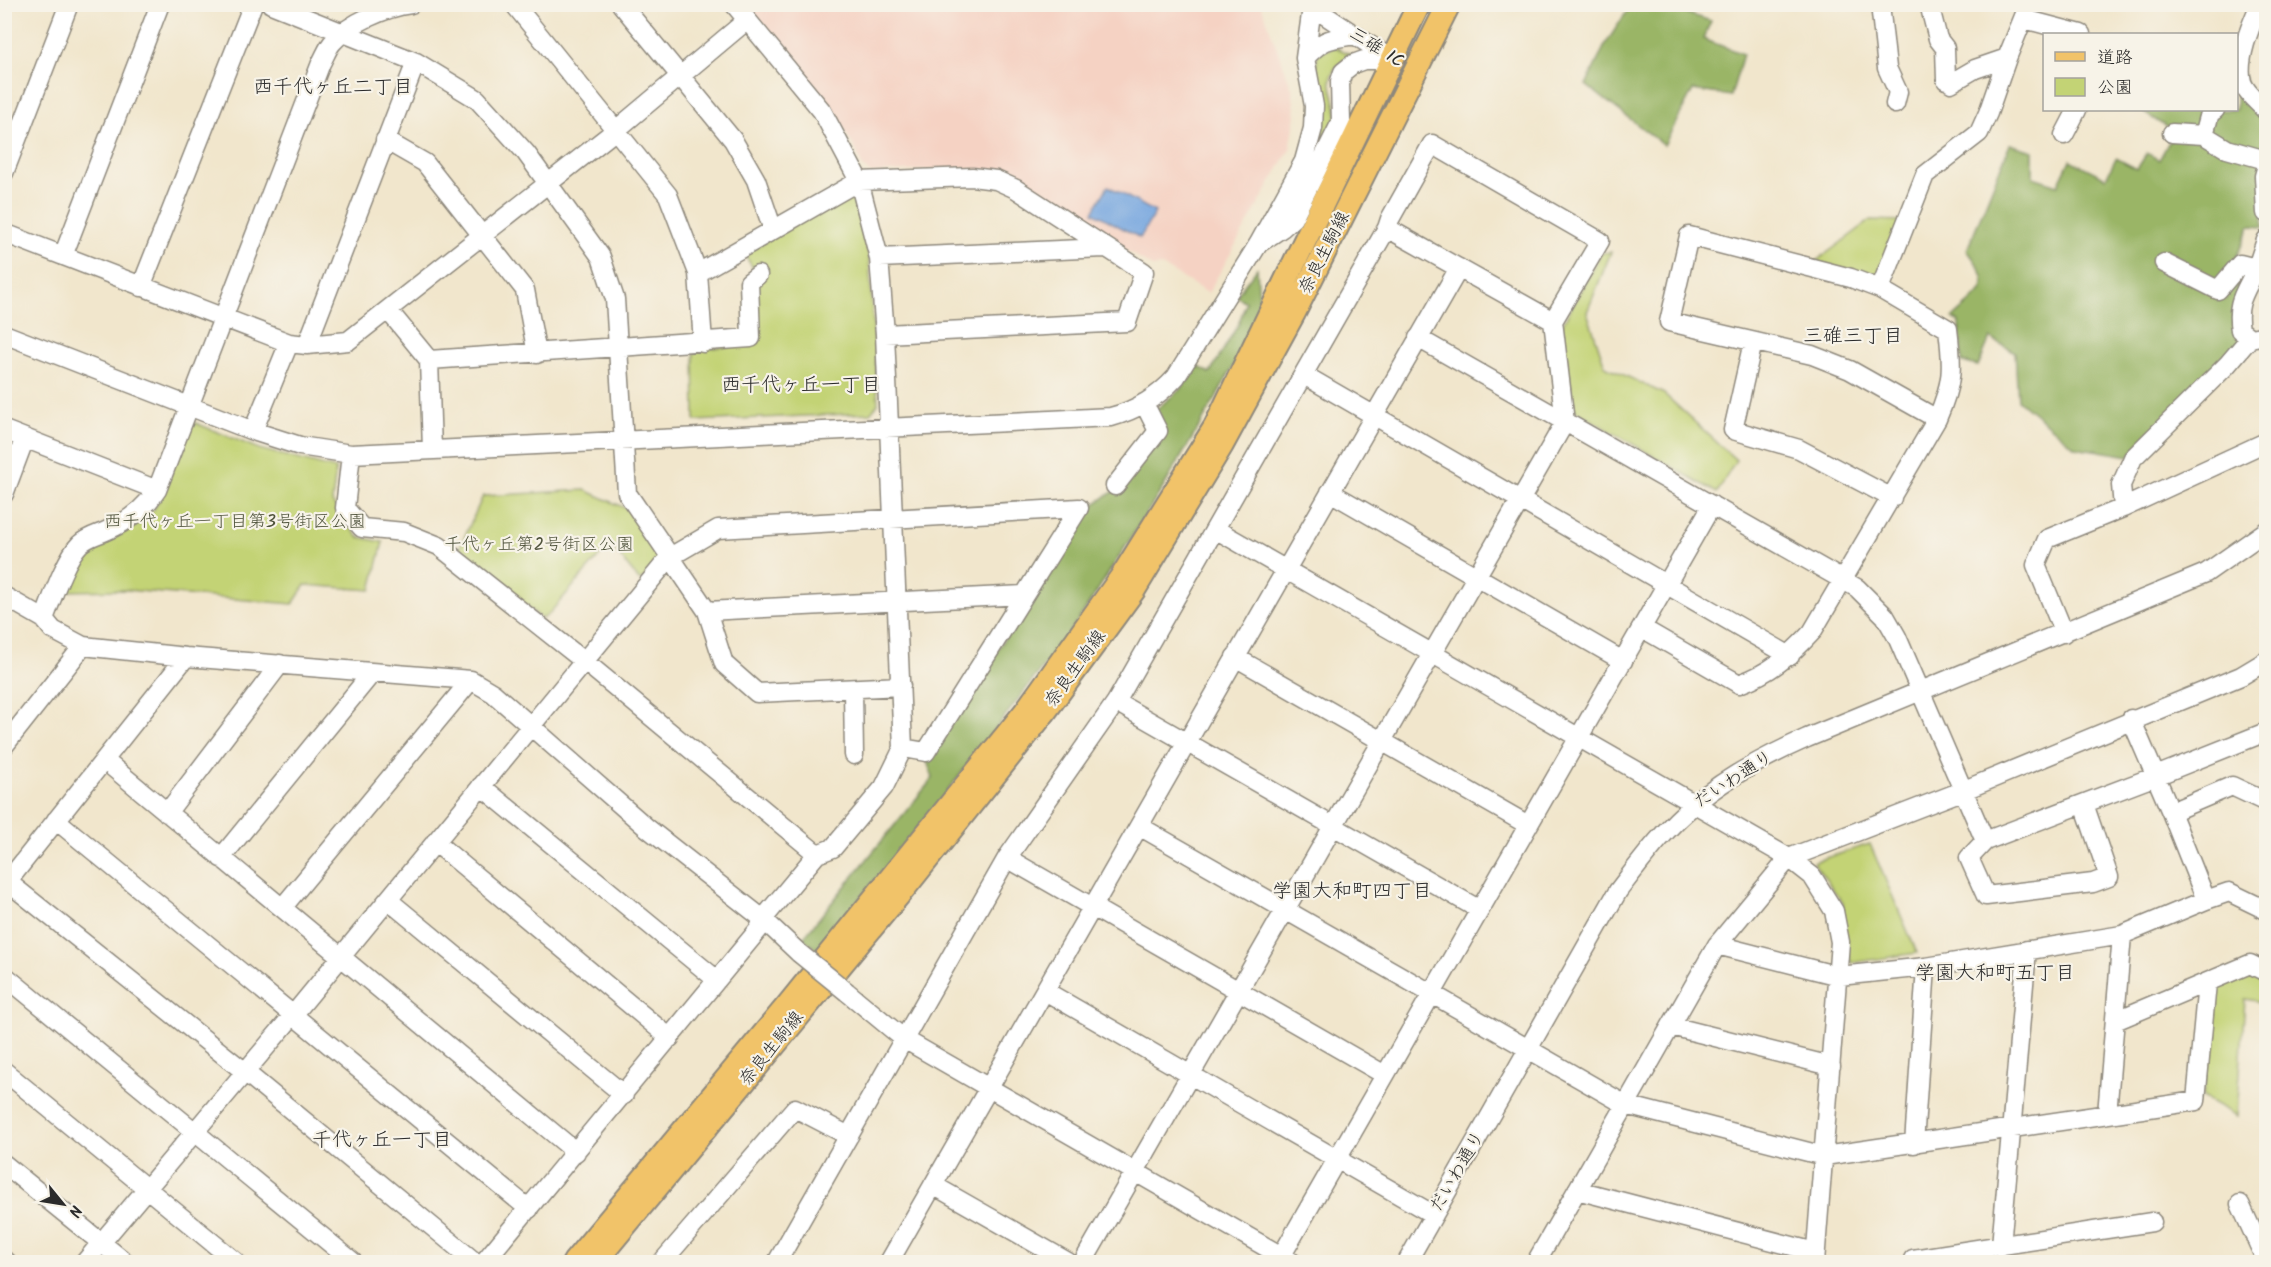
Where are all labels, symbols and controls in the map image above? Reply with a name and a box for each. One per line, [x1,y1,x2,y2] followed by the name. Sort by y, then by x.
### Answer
[1343,20,1409,76] street label: 三碓 IC
[2043,33,2238,111] legend
[2097,44,2133,73] text: 道路
[253,72,413,104] district label: 西千代ヶ丘二丁目
[2097,74,2133,103] text: 公園
[1292,206,1358,300] street label: 奈良生駒線
[1803,321,1903,353] district label: 三碓三丁目
[721,370,881,402] district label: 西千代ヶ丘一丁目
[104,508,366,537] park label: 西千代ヶ丘一丁目第3号街区公園
[444,531,634,560] park label: 千代ヶ丘第2号街区公園
[1038,624,1114,714] street label: 奈良生駒線
[1688,743,1780,817] street label: だいわ通り
[1272,876,1432,908] district label: 学園大和町四丁目
[1915,958,2075,990] district label: 学園大和町五丁目
[732,1005,812,1093] street label: 奈良生駒線
[312,1125,452,1157] district label: 千代ヶ丘一丁目
[1423,1126,1493,1218] street label: だいわ通り
[33,1174,93,1234] north arrow
[61,1200,88,1221] text: N

